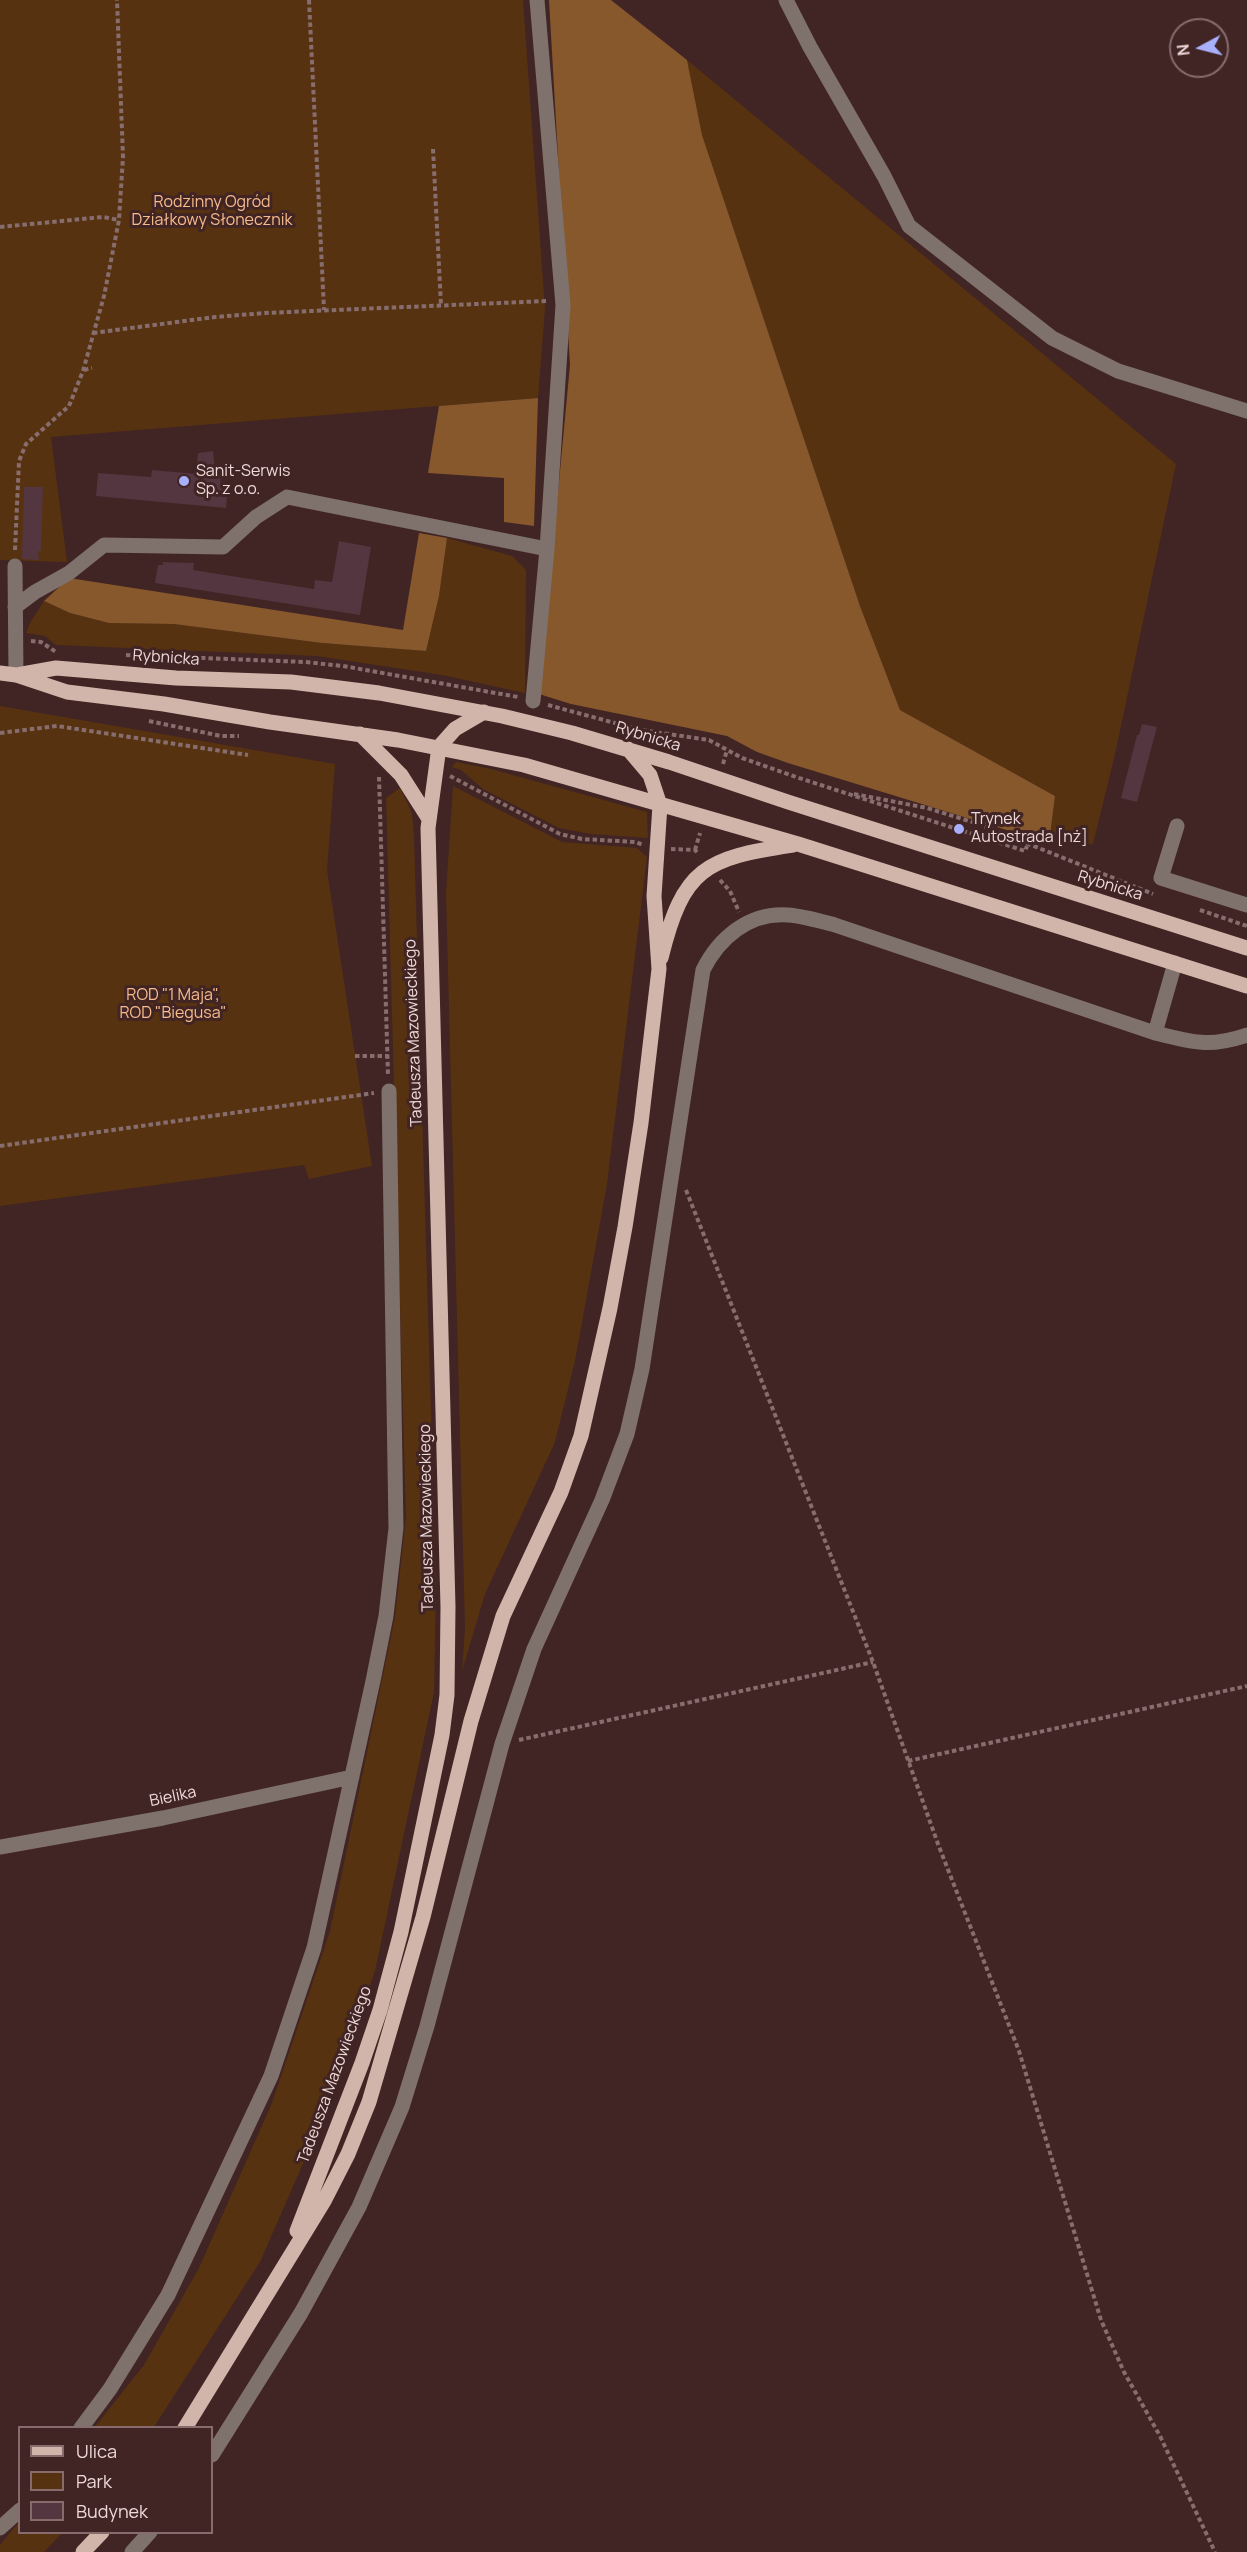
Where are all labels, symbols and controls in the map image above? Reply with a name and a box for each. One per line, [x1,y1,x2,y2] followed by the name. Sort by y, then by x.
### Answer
[1169,18,1229,78] north arrow
[1172,43,1195,57] text: N
[132,193,292,231] park label: Rodzinny Ogród Działkowy Słonecznik
[196,462,291,500] place label: Sanit-Serwis Sp. z o.o.
[177,474,191,488] marker: Sanit-Serwis Sp. z o.o.
[132,646,200,670] street label: Rybnicka
[613,718,683,756] street label: Rybnicka
[971,810,1088,848] place label: Trynek Autostrada [nż]
[952,822,966,836] marker: Trynek Autostrada [nż]
[1075,867,1145,905] street label: Rybnicka
[401,939,427,1127] street label: Tadeusza Mazowieckiego
[120,986,226,1024] park label: ROD "1 Maja", ROD "Biegusa"
[416,1424,438,1612] street label: Tadeusza Mazowieckiego
[148,1783,198,1811] street label: Bielika
[294,1984,376,2166] street label: Tadeusza Mazowieckiego
[18,2426,213,2534] legend
[76,2439,117,2463] text: Ulica
[76,2469,112,2493] text: Park
[76,2499,148,2523] text: Budynek

